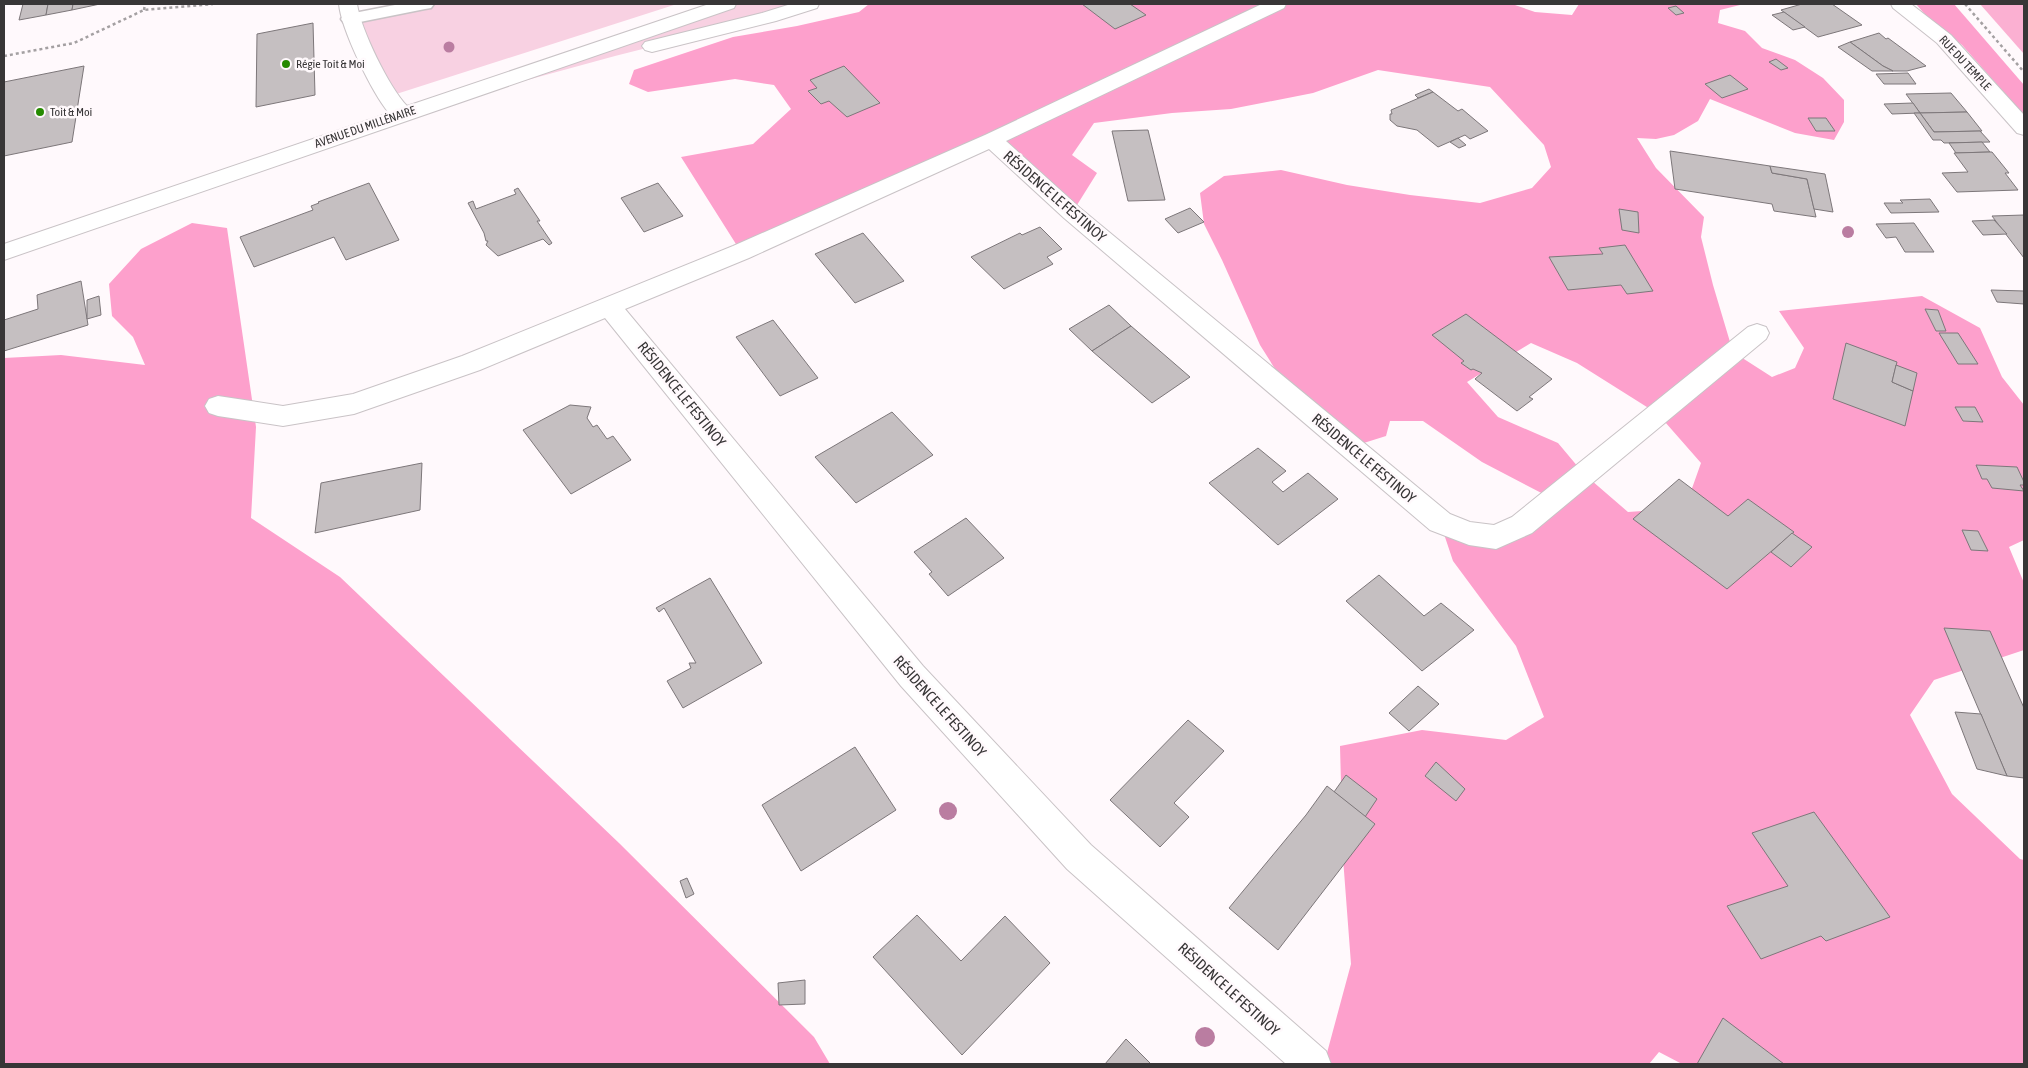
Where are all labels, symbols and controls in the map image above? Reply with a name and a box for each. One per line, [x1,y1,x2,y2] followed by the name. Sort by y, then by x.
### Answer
[1936,33,1994,93] street label: RUE DU TEMPLE
[296,57,365,71] place label: Régie Toit & Moi
[280,58,292,70] marker: Régie Toit & Moi
[313,103,417,151] street label: AVENUE DU MILLÉNAIRE
[50,105,92,119] place label: Toit & Moi
[34,106,46,118] marker: Toit & Moi
[1000,147,1110,245] street label: RÉSIDENCE LE FESTINOY
[634,338,730,450] street label: RÉSIDENCE LE FESTINOY
[1309,410,1420,507] street label: RÉSIDENCE LE FESTINOY
[890,652,990,760] street label: RÉSIDENCE LE FESTINOY
[1175,939,1283,1039] street label: RÉSIDENCE LE FESTINOY

